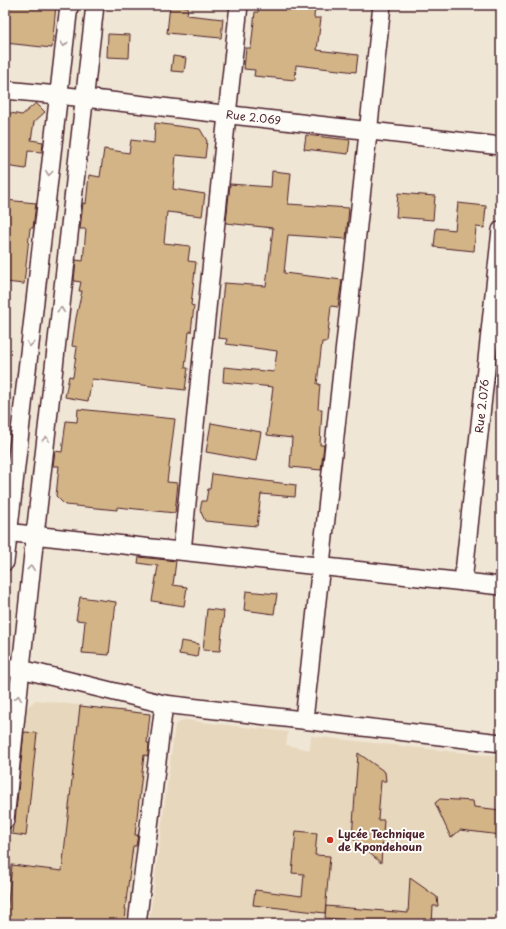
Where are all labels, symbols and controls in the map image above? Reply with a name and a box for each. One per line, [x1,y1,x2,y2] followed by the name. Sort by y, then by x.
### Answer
[60,41,69,47] one-way arrow
[225,105,282,129] street label: Rue 2.069
[45,170,54,176] one-way arrow
[56,307,65,313] one-way arrow
[26,341,35,347] one-way arrow
[470,378,493,434] street label: Rue 2.076
[41,436,50,442] one-way arrow
[27,565,36,571] one-way arrow
[13,695,22,701] one-way arrow
[338,825,425,855] place label: Lycée Technique de Kpondehoun
[325,835,335,845] marker: Lycée Technique de Kpondehoun

